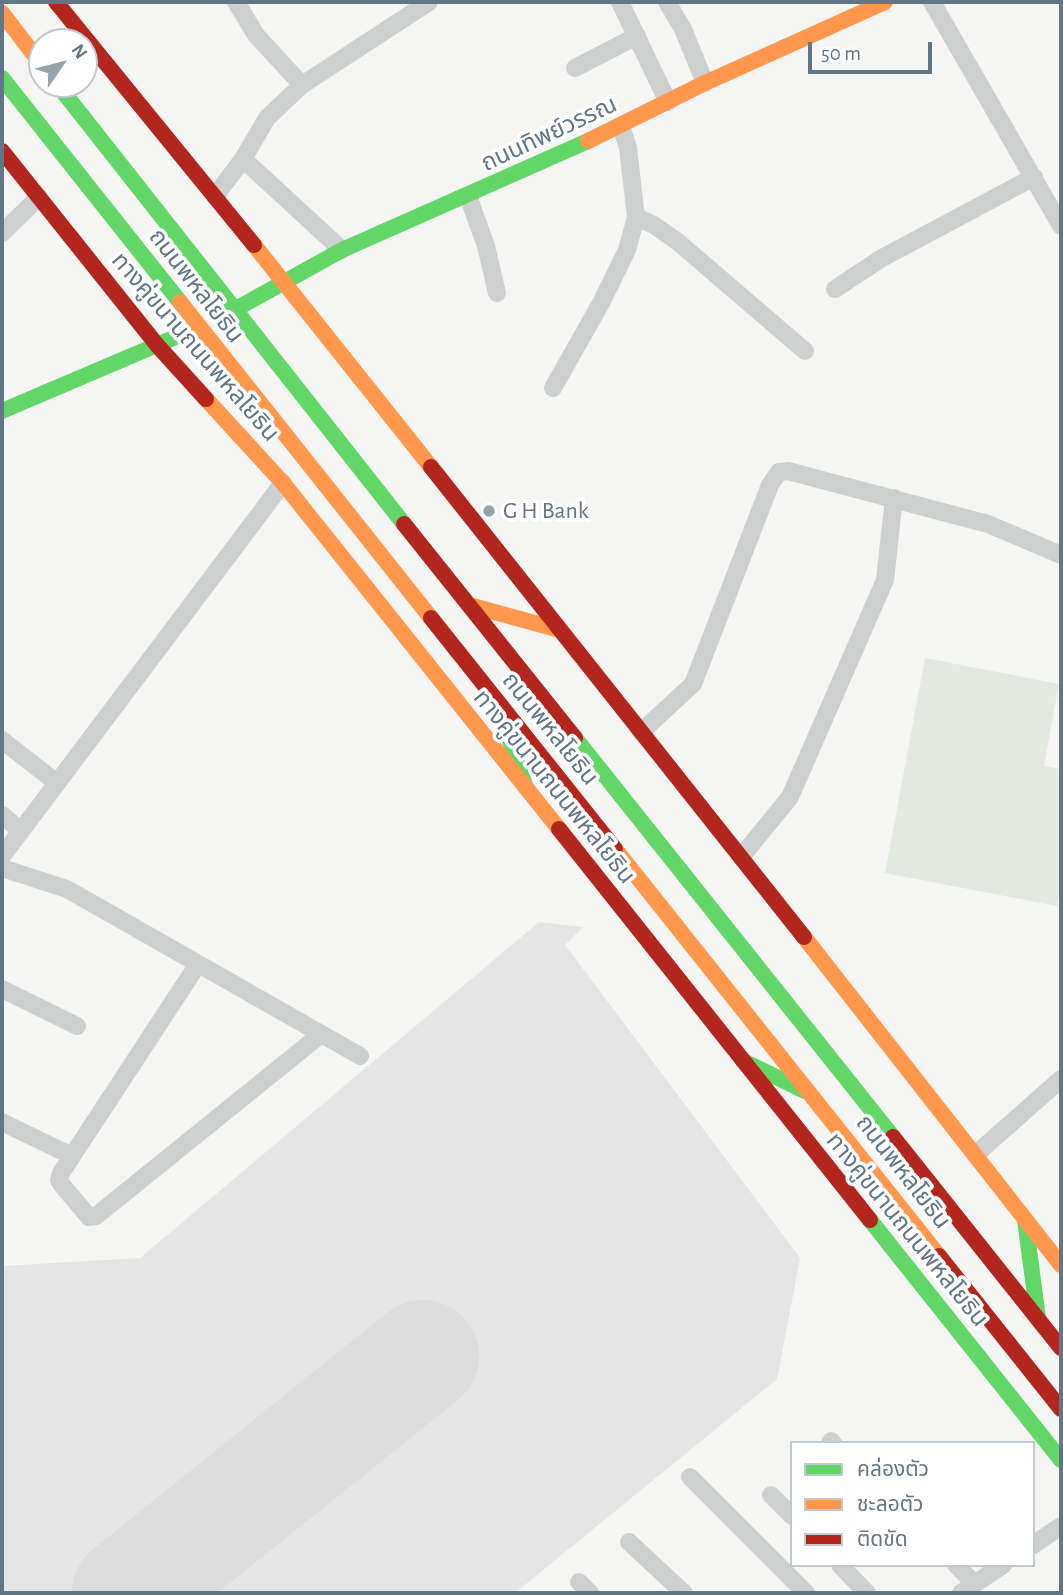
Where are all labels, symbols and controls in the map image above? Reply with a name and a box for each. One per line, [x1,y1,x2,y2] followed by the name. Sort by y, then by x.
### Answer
[28,28,98,98] north arrow
[811,28,935,72] scale bar
[67,41,91,63] text: N
[821,43,861,64] text: 50 m
[477,90,621,178] street label: ถนนทิพย์วรรณ
[142,223,250,349] street label: ถนนพหลโยธิน
[105,246,285,448] street label: ทางคู่ขนานถนนพหลโยธิน
[503,497,589,525] place label: G H Bank
[481,503,497,519] marker: G H Bank
[496,667,604,791] street label: ถนนพหลโยธิน
[467,684,641,890] street label: ทางคู่ขนานถนนพหลโยธิน
[849,1109,957,1235] street label: ถนนพหลโยธิน
[820,1127,994,1333] street label: ทางคู่ขนานถนนพหลโยธิน
[790,1441,1035,1567] legend
[857,1459,929,1480] text: คล่องตัว
[857,1494,923,1515] text: ชะลอตัว
[857,1529,908,1550] text: ติดขัด

